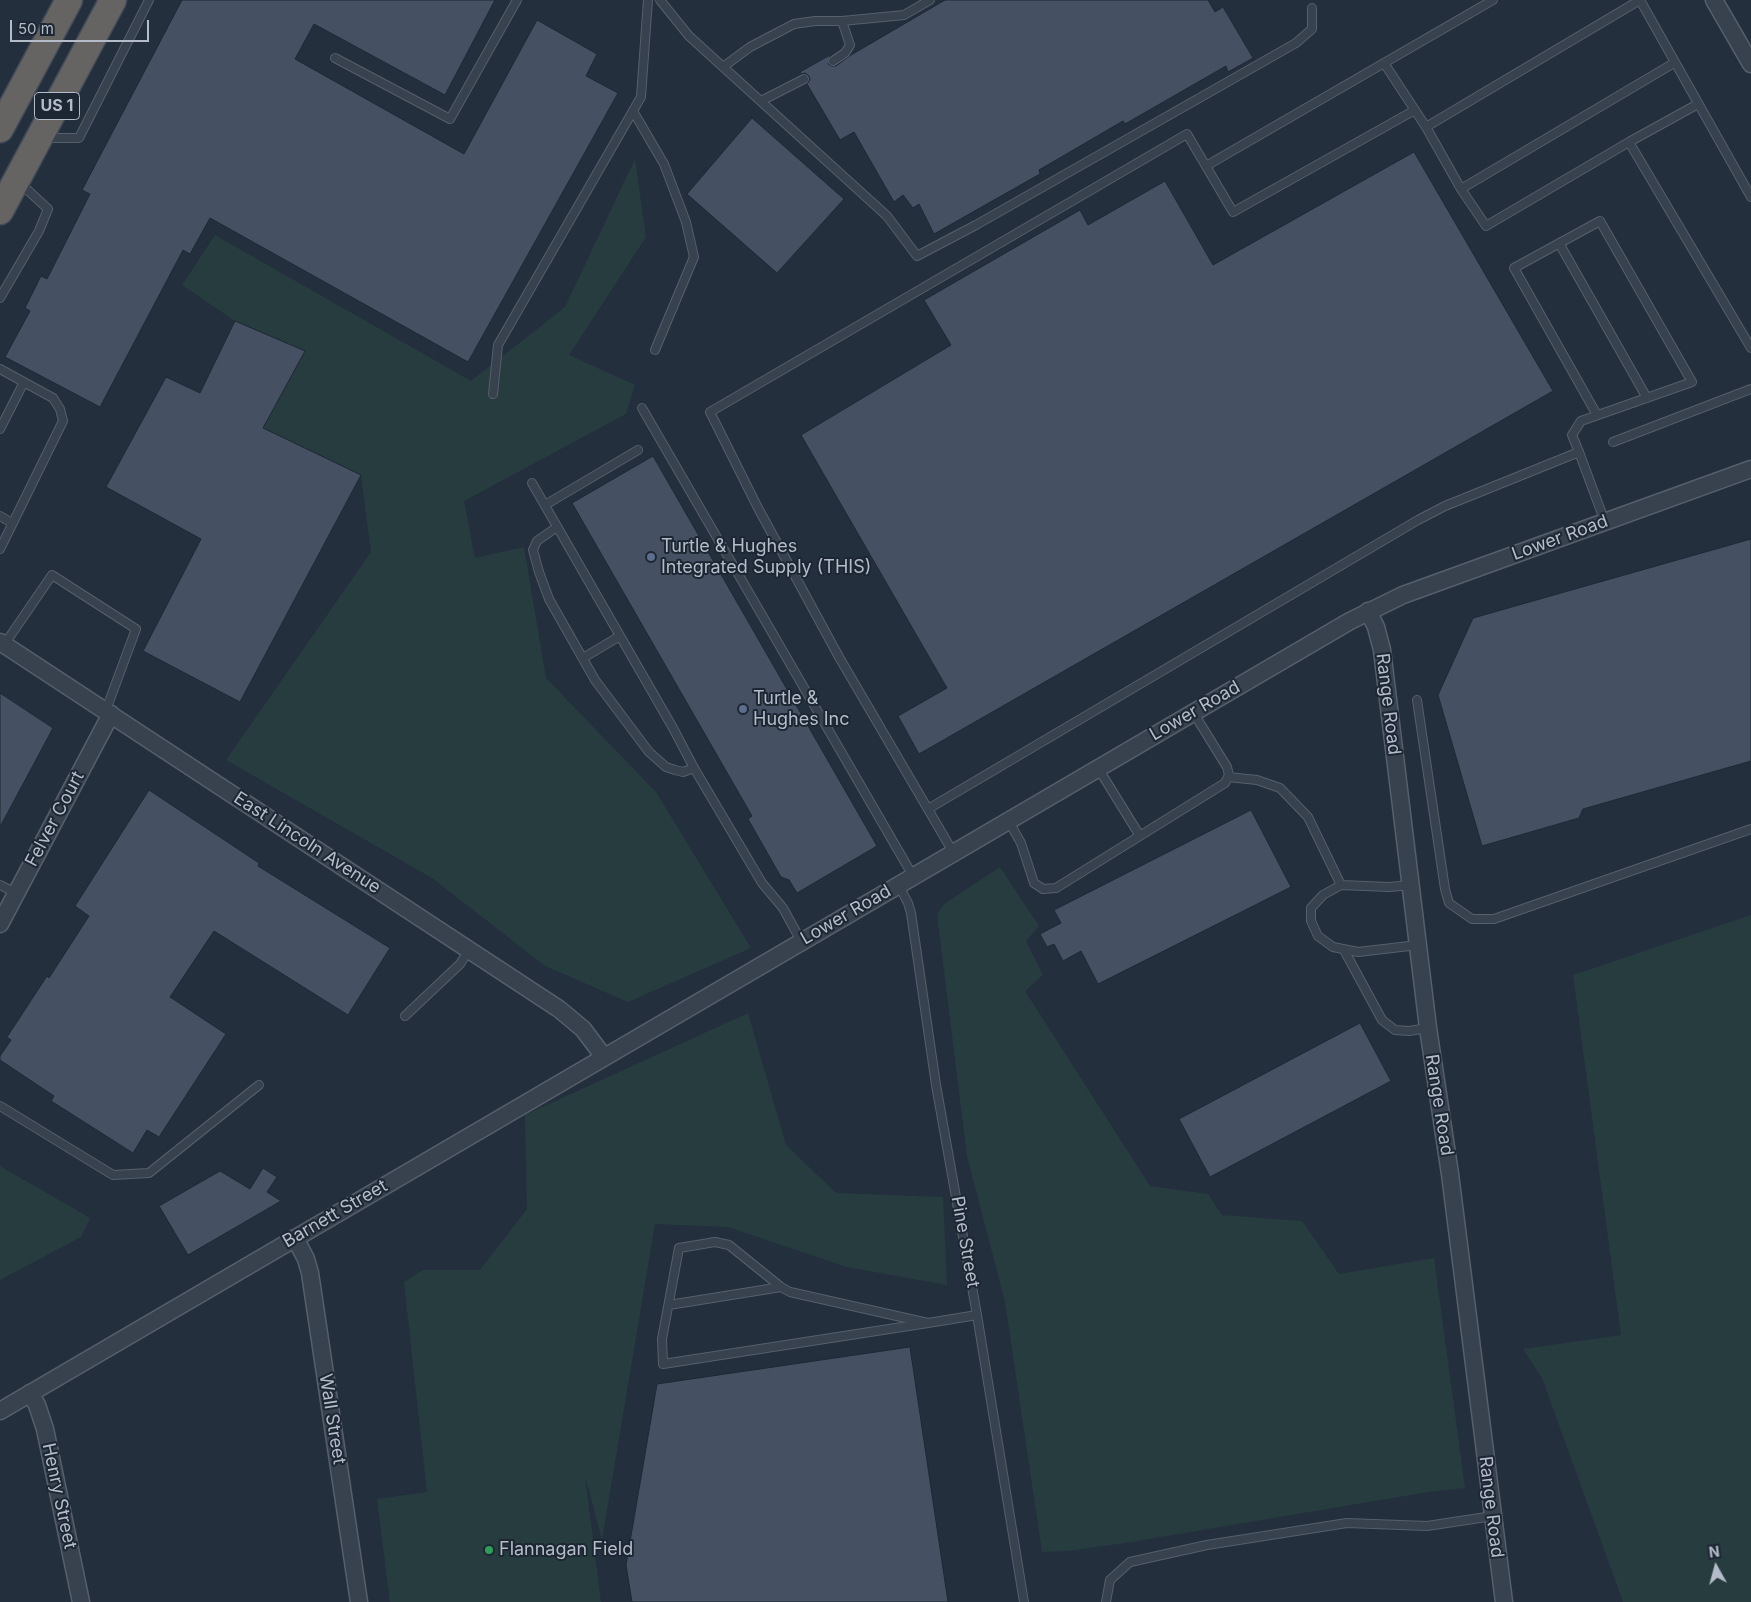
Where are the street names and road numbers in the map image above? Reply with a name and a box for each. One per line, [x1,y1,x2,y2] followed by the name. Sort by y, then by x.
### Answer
[34,92,80,120] road number: US 1
[1509,511,1611,565] street label: Lower Road
[1371,652,1405,756] street label: Range Road
[1146,676,1244,746] street label: Lower Road
[21,768,89,870] street label: Felver Court
[229,787,385,899] street label: East Lincoln Avenue
[797,880,895,950] street label: Lower Road
[1420,1053,1458,1157] street label: Range Road
[279,1175,391,1253] street label: Barnett Street
[946,1194,984,1290] street label: Pine Street
[314,1372,350,1466] street label: Wall Street
[37,1441,81,1551] street label: Henry Street
[1474,1455,1508,1559] street label: Range Road

